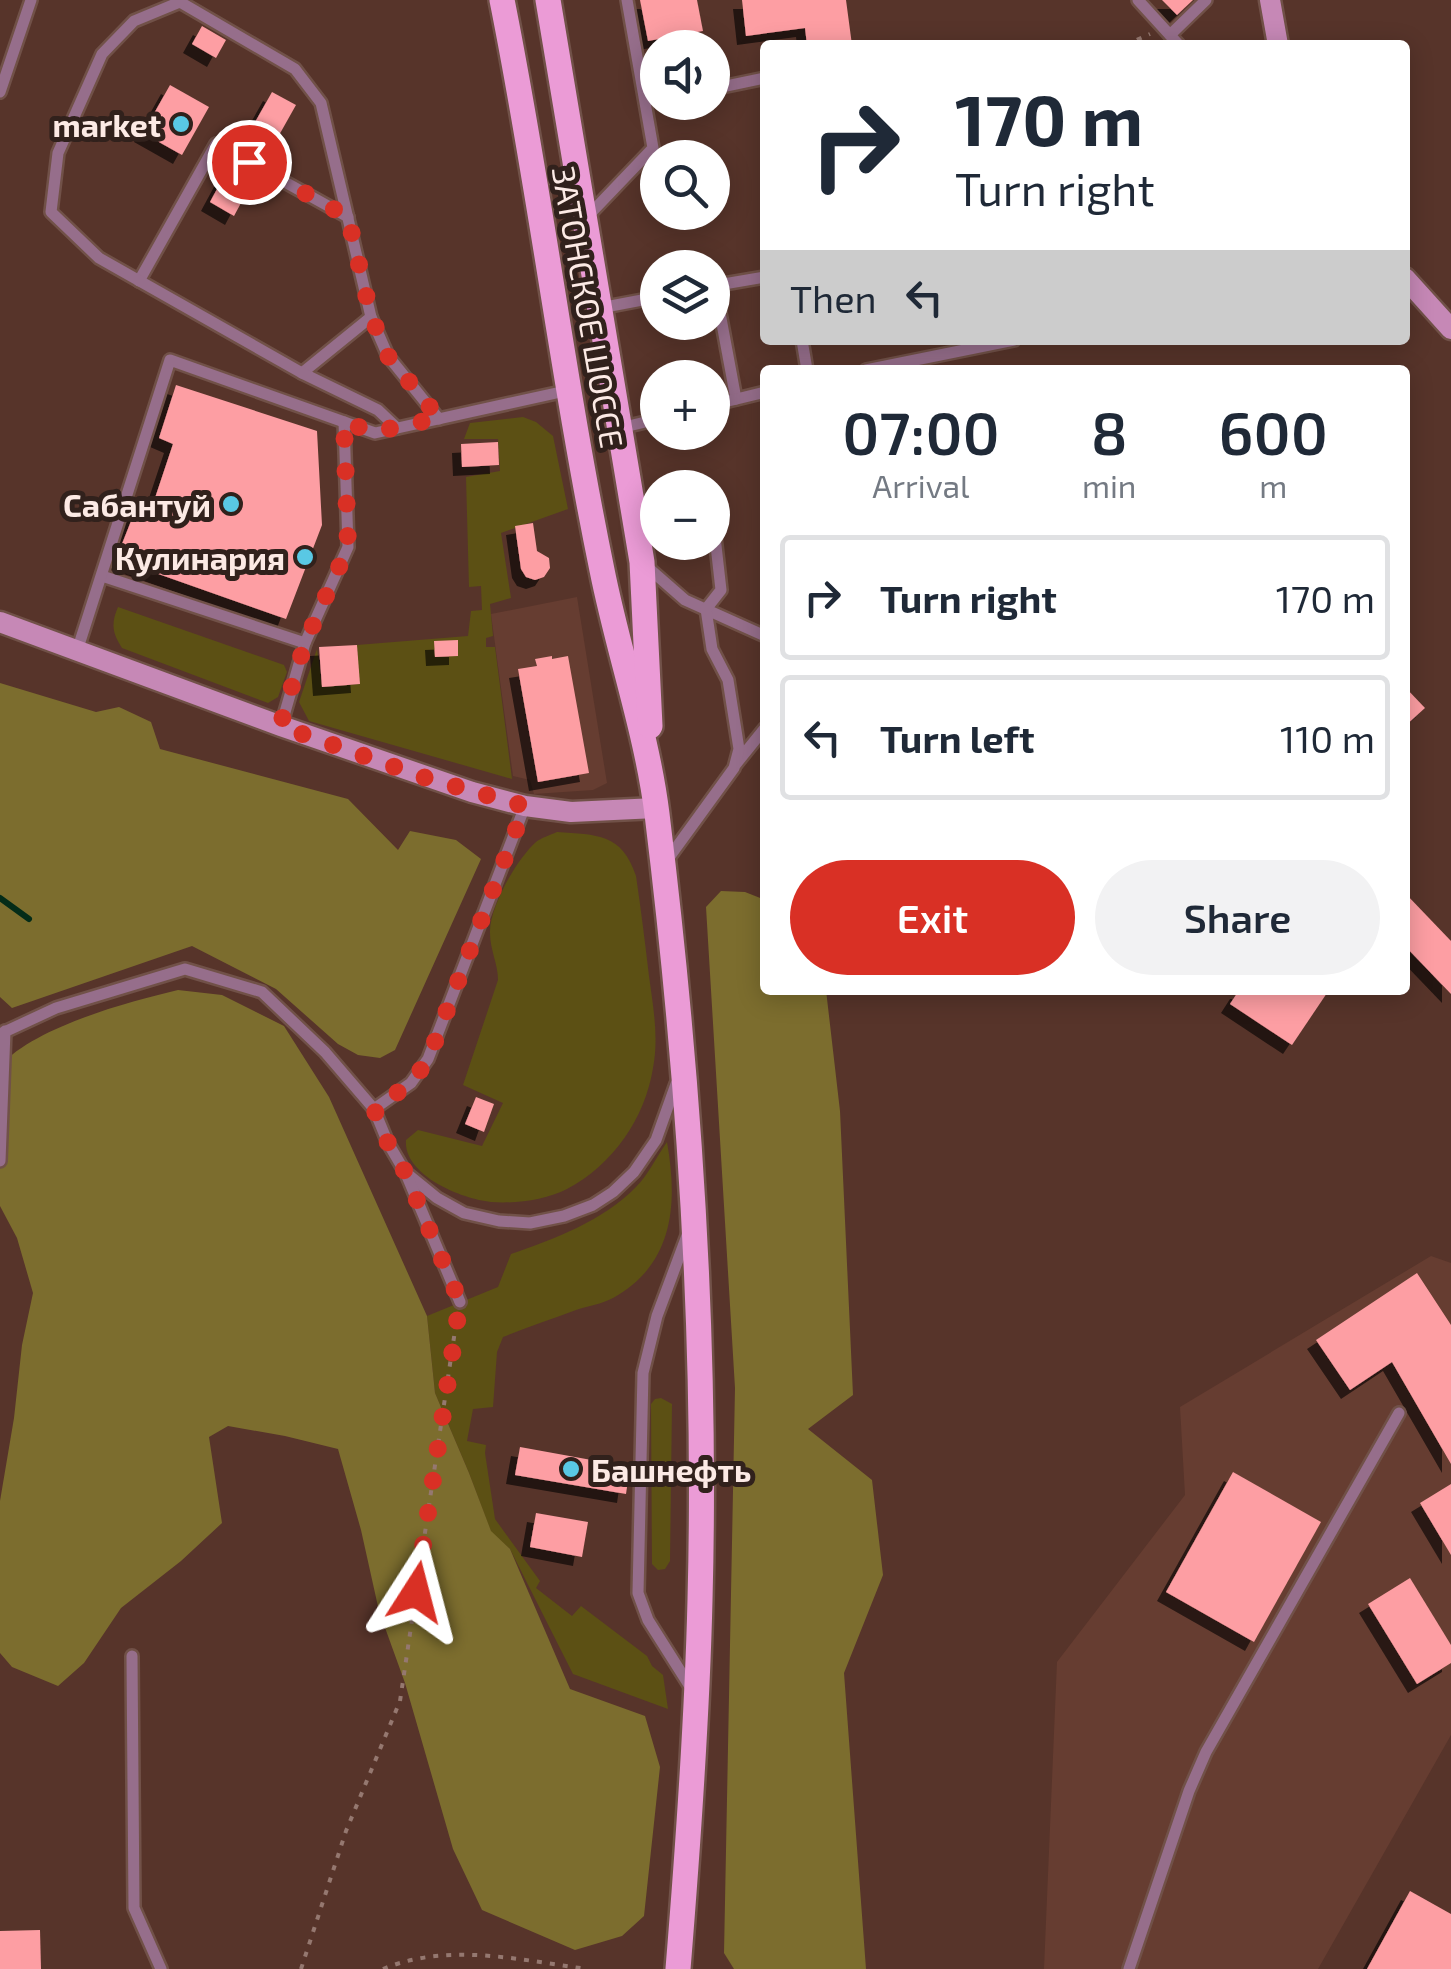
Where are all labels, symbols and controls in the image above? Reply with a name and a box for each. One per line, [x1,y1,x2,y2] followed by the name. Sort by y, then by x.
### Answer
[640,30,730,560] map controls
[640,30,730,120] button: sound
[955,76,1143,160] text: 170 m
[790,80,920,210] icon: right
[52,105,161,143] place label: market
[170,113,192,135] marker: market
[207,120,292,205] pin
[222,135,277,190] icon: arrive
[640,140,730,230] button: search
[955,161,1155,215] text: Turn right
[546,163,632,451] street label: ЗАТОНСКОЕ ШОССЕ
[640,250,730,340] button: layers
[897,270,952,325] icon: left
[790,275,877,321] text: Then
[640,360,730,450] button: +
[842,395,1000,467] text: 07:00
[1091,395,1128,467] text: 8
[1219,395,1328,467] text: 600
[872,466,970,504] text: Arrival
[1082,466,1136,504] text: min
[1259,466,1287,504] text: m
[640,470,730,560] button: −
[63,485,211,524] place label: Сабантуй
[220,493,242,515] marker: Сабантуй
[115,538,285,577] place label: Кулинария
[294,546,316,568] marker: Кулинария
[795,570,850,625] icon: right
[880,575,1057,621] text: Turn right
[1276,575,1375,621] text: 170 m
[795,710,850,765] icon: left
[880,715,1035,761] text: Turn left
[1280,715,1375,761] text: 110 m
[790,860,1075,975] button: Exit
[1095,860,1380,975] button: Share
[591,1450,751,1488] place label: Башнефть
[560,1458,582,1480] marker: Башнефть
[364,1540,468,1644] position arrow

